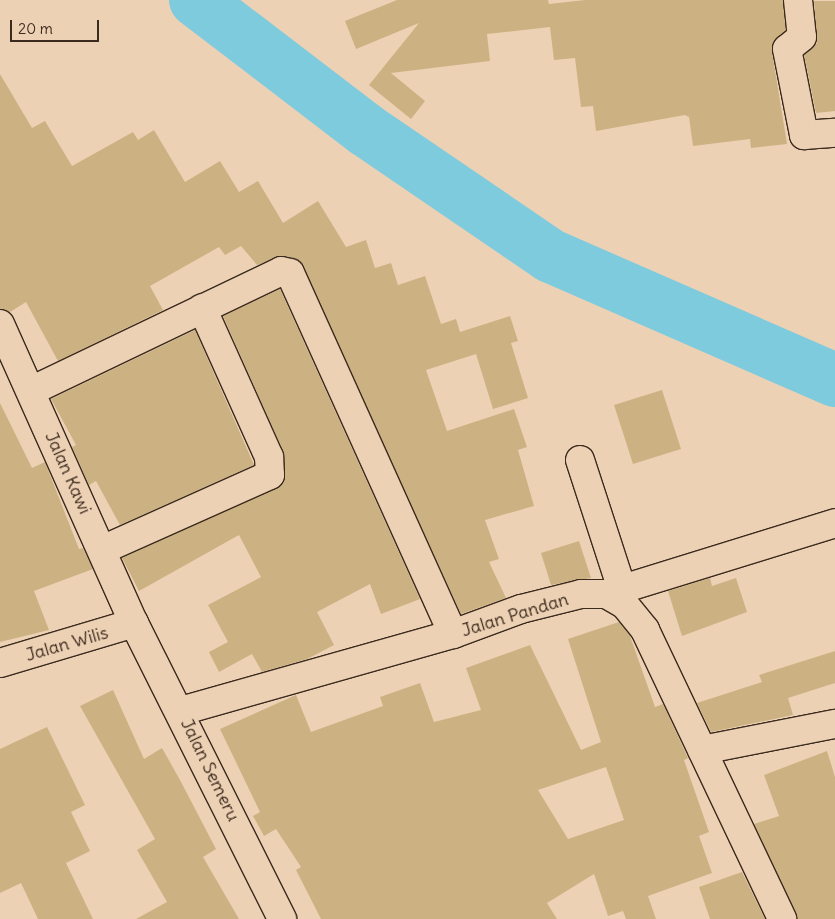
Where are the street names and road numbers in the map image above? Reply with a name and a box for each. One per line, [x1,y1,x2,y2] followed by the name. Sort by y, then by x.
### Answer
[40,428,96,518] street label: Jalan Kawi
[459,588,571,642] street label: Jalan Pandan
[23,622,111,666] street label: Jalan Wilis
[176,715,244,825] street label: Jalan Semeru

